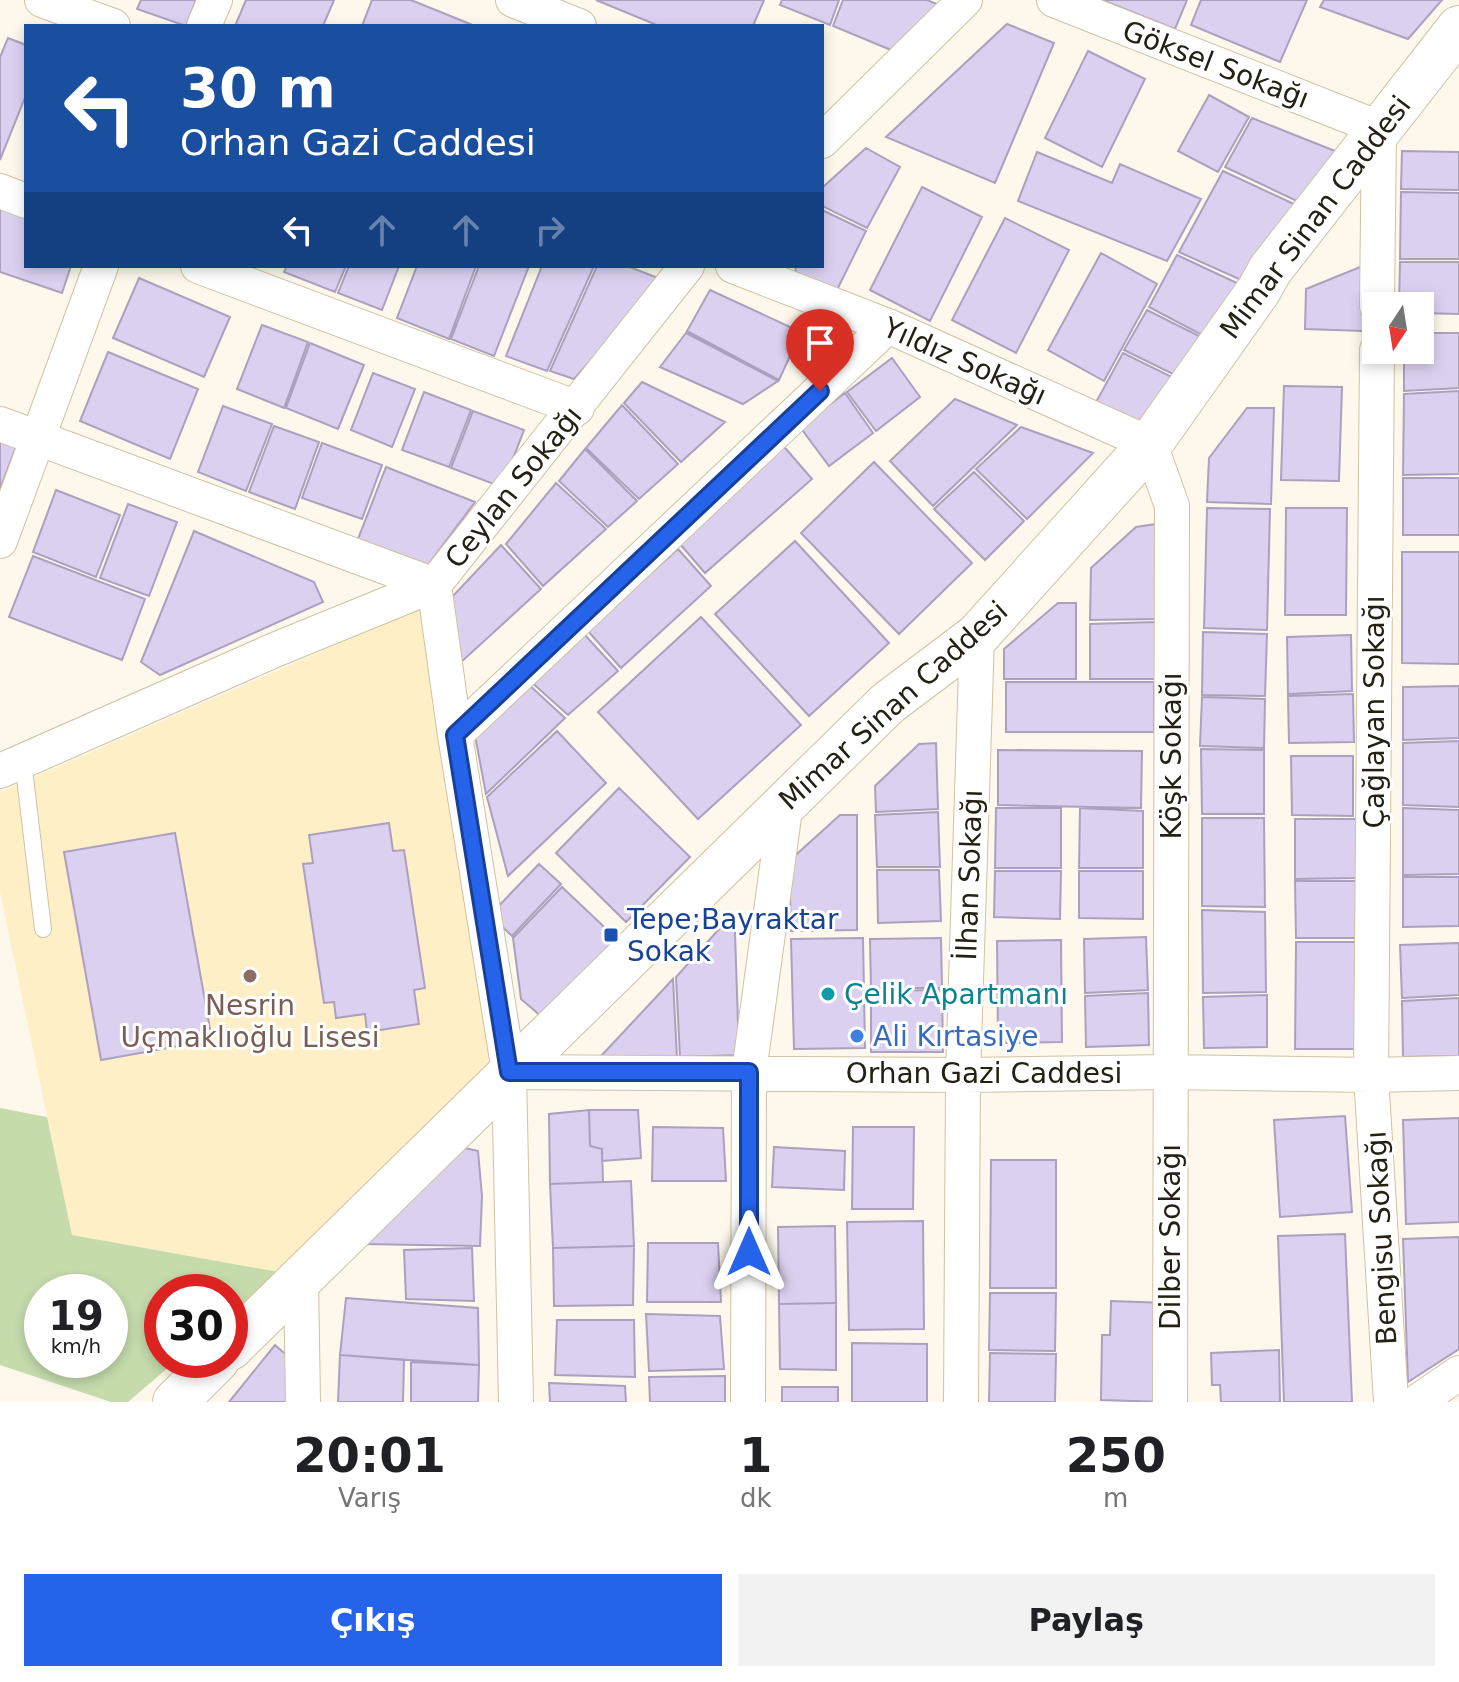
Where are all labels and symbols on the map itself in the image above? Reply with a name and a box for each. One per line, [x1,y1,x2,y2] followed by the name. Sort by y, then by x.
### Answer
[1118,14,1314,115] street label: Göksel Sokağı
[1213,89,1418,345] street label: Mimar Sinan Caddesi
[1362,292,1434,364] north arrow
[786,309,854,391] pin
[877,310,1052,412] street label: Yıldız Sokağı
[438,400,589,575] street label: Ceylan Sokağı
[772,594,1014,817] street label: Mimar Sinan Caddesi
[1358,595,1391,829] street label: Çağlayan Sokağı
[1155,672,1188,840] street label: Köşk Sokağı
[950,789,989,961] street label: İlhan Sokağı
[626,903,839,968] place label: Tepe;Bayraktar Sokak
[602,926,620,944] marker: Tepe;Bayraktar Sokak
[241,967,259,985] marker: Nesrin Uçmaklıoğlu Lisesi
[844,978,1068,1011] place label: Çelik Apartmanı
[819,985,837,1003] marker: Çelik Apartmanı
[121,989,380,1054] place label: Nesrin Uçmaklıoğlu Lisesi
[873,1020,1039,1053] place label: Ali Kırtasiye
[848,1027,866,1045] marker: Ali Kırtasiye
[846,1057,1122,1090] street label: Orhan Gazi Caddesi
[1359,1130,1404,1346] street label: Bengisu Sokağı
[1154,1144,1187,1330] street label: Dilber Sokağı
[707,1210,791,1294] position arrow
[144,1274,248,1378] speed limit sign: 30

